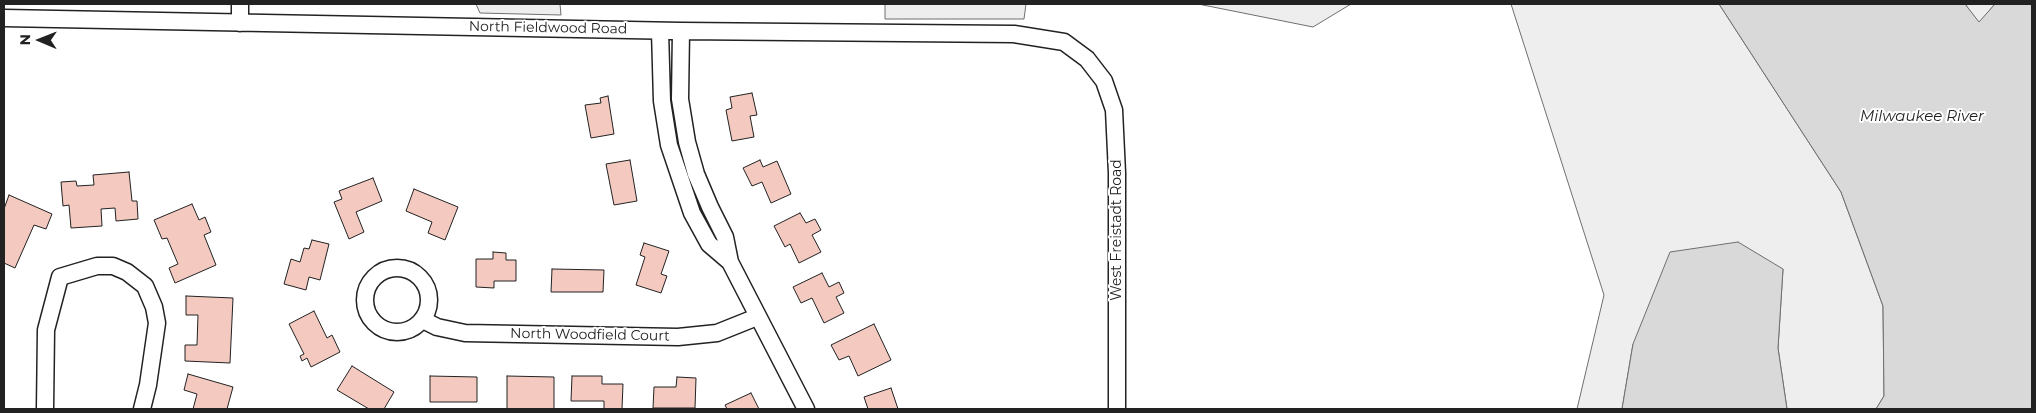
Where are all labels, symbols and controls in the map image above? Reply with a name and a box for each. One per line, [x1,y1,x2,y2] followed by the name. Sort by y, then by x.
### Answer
[15,15,65,65] north arrow
[469,18,627,38] street label: North Fieldwood Road
[16,34,34,46] text: N
[1860,108,1984,126] water label: Milwaukee River
[1109,159,1125,301] street label: West Freistadt Road
[510,325,670,345] street label: North Woodfield Court

